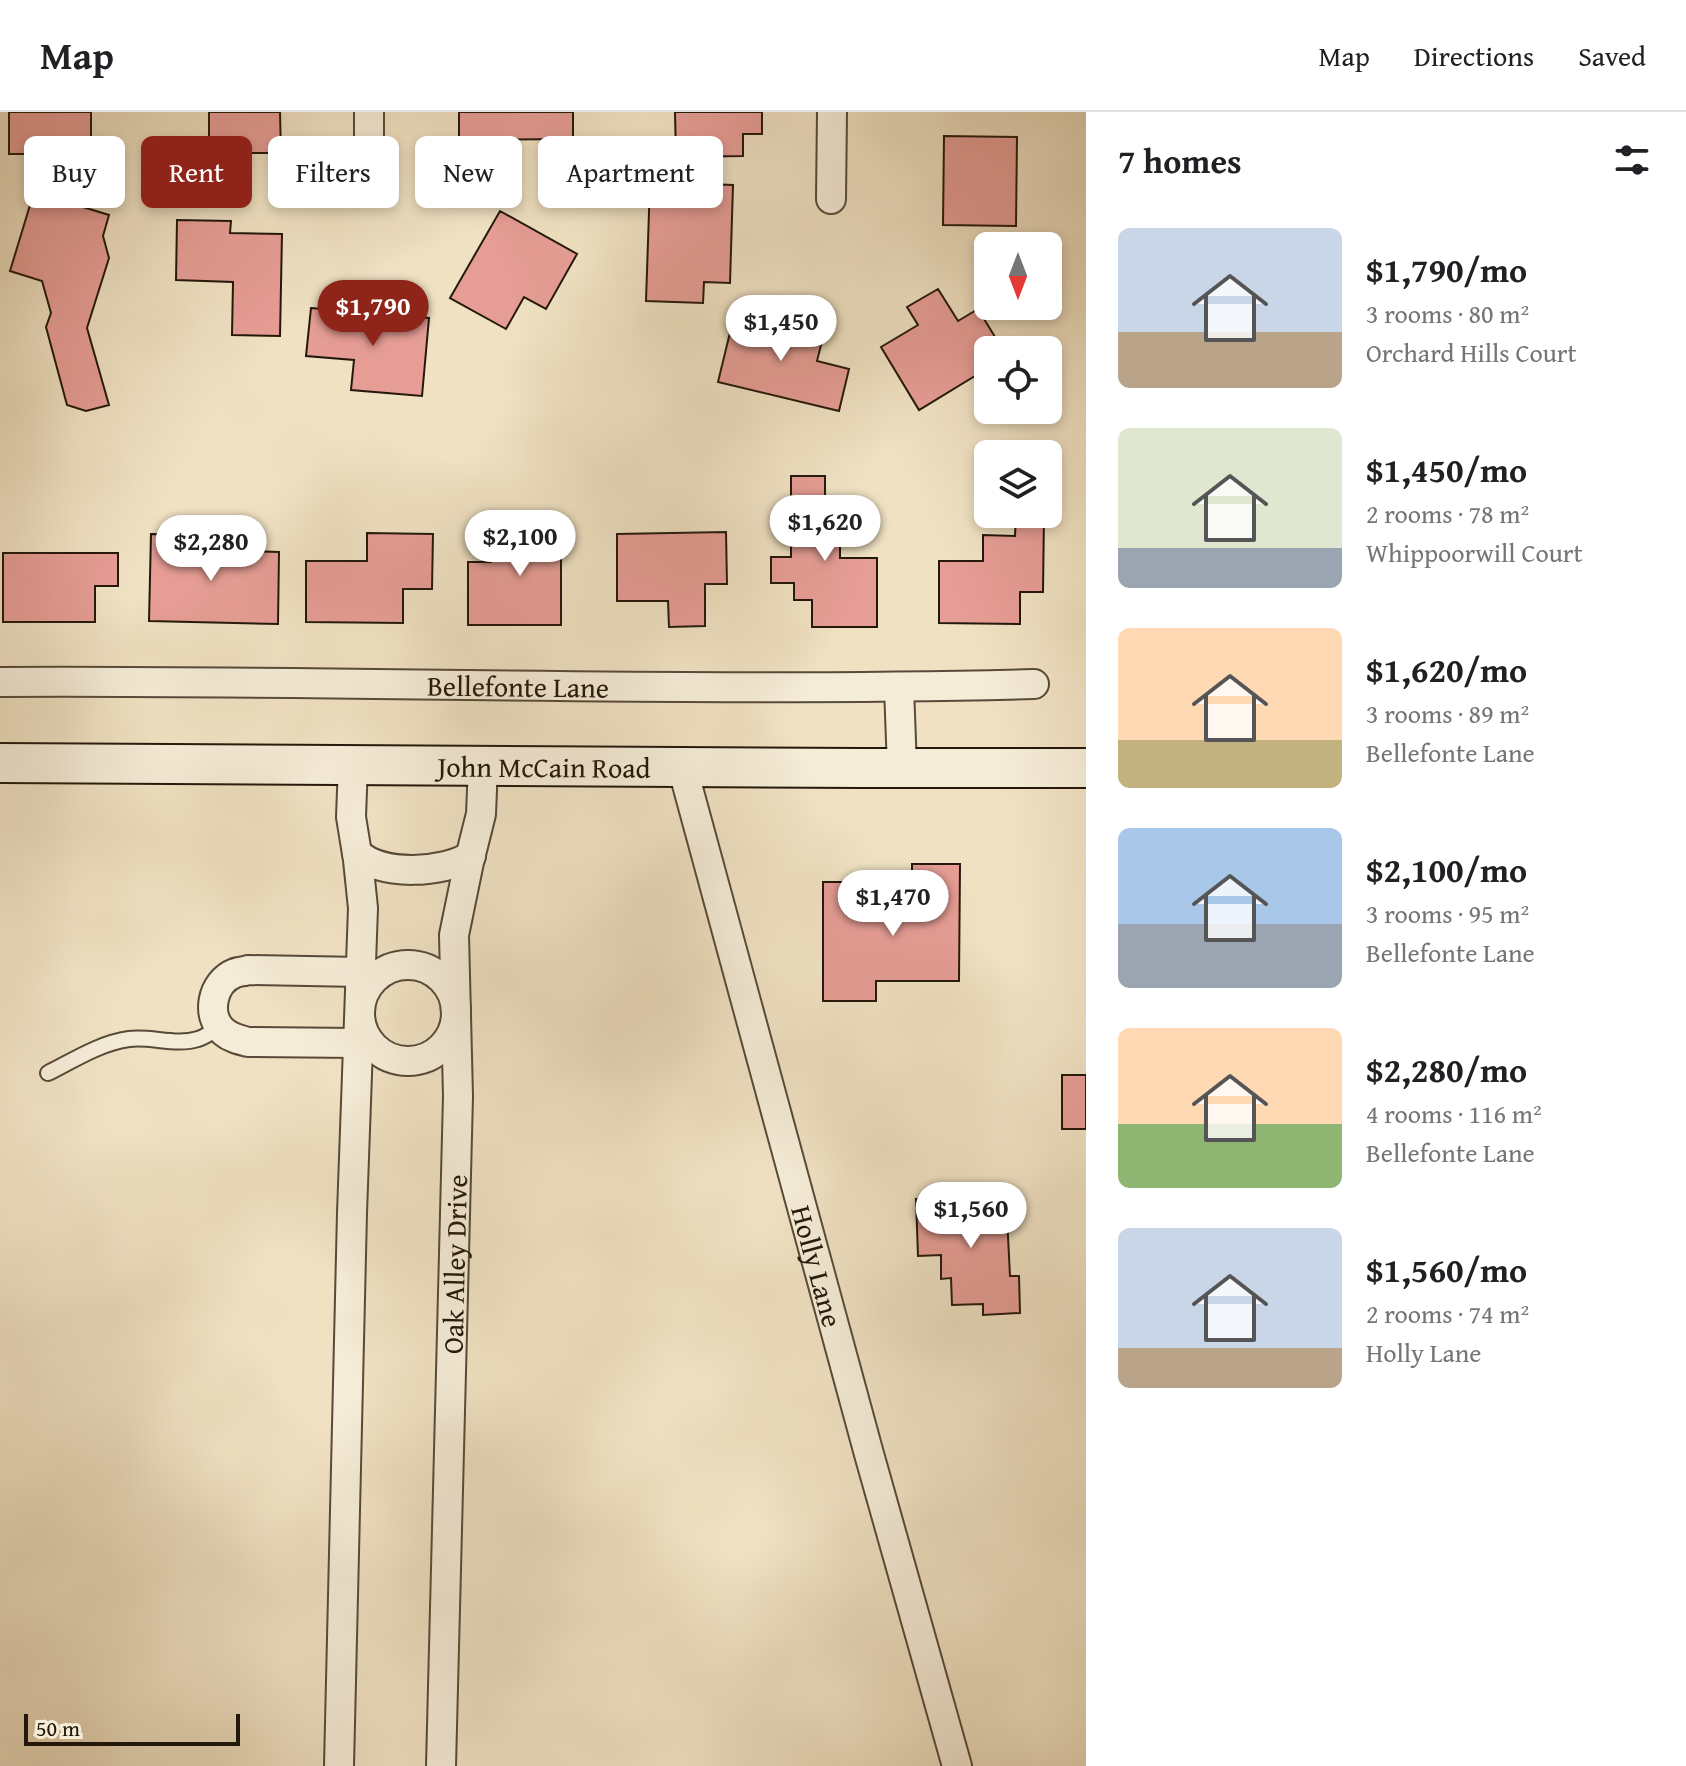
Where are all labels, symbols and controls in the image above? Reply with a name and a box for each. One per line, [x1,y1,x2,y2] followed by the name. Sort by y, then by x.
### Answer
[40,27,114,83] text: Map
[1318,35,1370,76] text: Map
[1414,35,1534,76] text: Directions
[1578,35,1646,76] text: Saved
[24,136,125,208] chip: Buy
[141,136,252,208] chip: Rent
[268,136,399,208] chip: Filters
[415,136,522,208] chip: New
[538,136,723,208] chip: Apartment
[1118,136,1242,185] text: 7 homes
[1610,138,1654,182] icon: filters
[974,232,1062,320] north arrow
[974,232,1062,528] map controls
[1366,245,1527,294] text: $1,790/mo
[1182,260,1278,356] icon: home
[308,280,438,348] pin: $1,790
[336,286,410,325] text: $1,790
[1366,294,1529,333] text: 3 rooms · 80 m²
[716,295,846,363] pin: $1,450
[744,301,818,340] text: $1,450
[1366,333,1577,372] text: Orchard Hills Court
[974,336,1062,424] button: locate
[974,440,1062,528] button: layers
[1366,445,1527,494] text: $1,450/mo
[1182,460,1278,556] icon: home
[1366,494,1529,533] text: 2 rooms · 78 m²
[760,495,890,563] pin: $1,620
[788,501,862,540] text: $1,620
[455,510,585,578] pin: $2,100
[146,515,276,583] pin: $2,280
[483,516,557,555] text: $2,100
[174,521,248,560] text: $2,280
[1366,533,1583,572] text: Whippoorwill Court
[1366,645,1527,694] text: $1,620/mo
[1182,660,1278,756] icon: home
[427,664,609,707] street label: Bellefonte Lane
[1366,694,1529,733] text: 3 rooms · 89 m²
[1366,733,1535,772] text: Bellefonte Lane
[434,745,651,787] street label: John McCain Road
[1366,845,1527,894] text: $2,100/mo
[1182,860,1278,956] icon: home
[828,870,958,938] pin: $1,470
[856,876,930,915] text: $1,470
[1366,894,1529,933] text: 3 rooms · 95 m²
[1366,933,1535,972] text: Bellefonte Lane
[1366,1045,1527,1094] text: $2,280/mo
[1182,1060,1278,1156] icon: home
[1366,1094,1542,1133] text: 4 rooms · 116 m²
[1366,1133,1535,1172] text: Bellefonte Lane
[431,1174,477,1354] street label: Oak Alley Drive
[906,1182,1036,1250] pin: $1,560
[934,1188,1008,1227] text: $1,560
[782,1200,854,1331] street label: Holly Lane
[1366,1245,1527,1294] text: $1,560/mo
[1182,1260,1278,1356] icon: home
[1366,1294,1529,1333] text: 2 rooms · 74 m²
[1366,1333,1482,1372] text: Holly Lane
[24,1710,240,1746] scale bar
[36,1712,80,1744] text: 50 m

